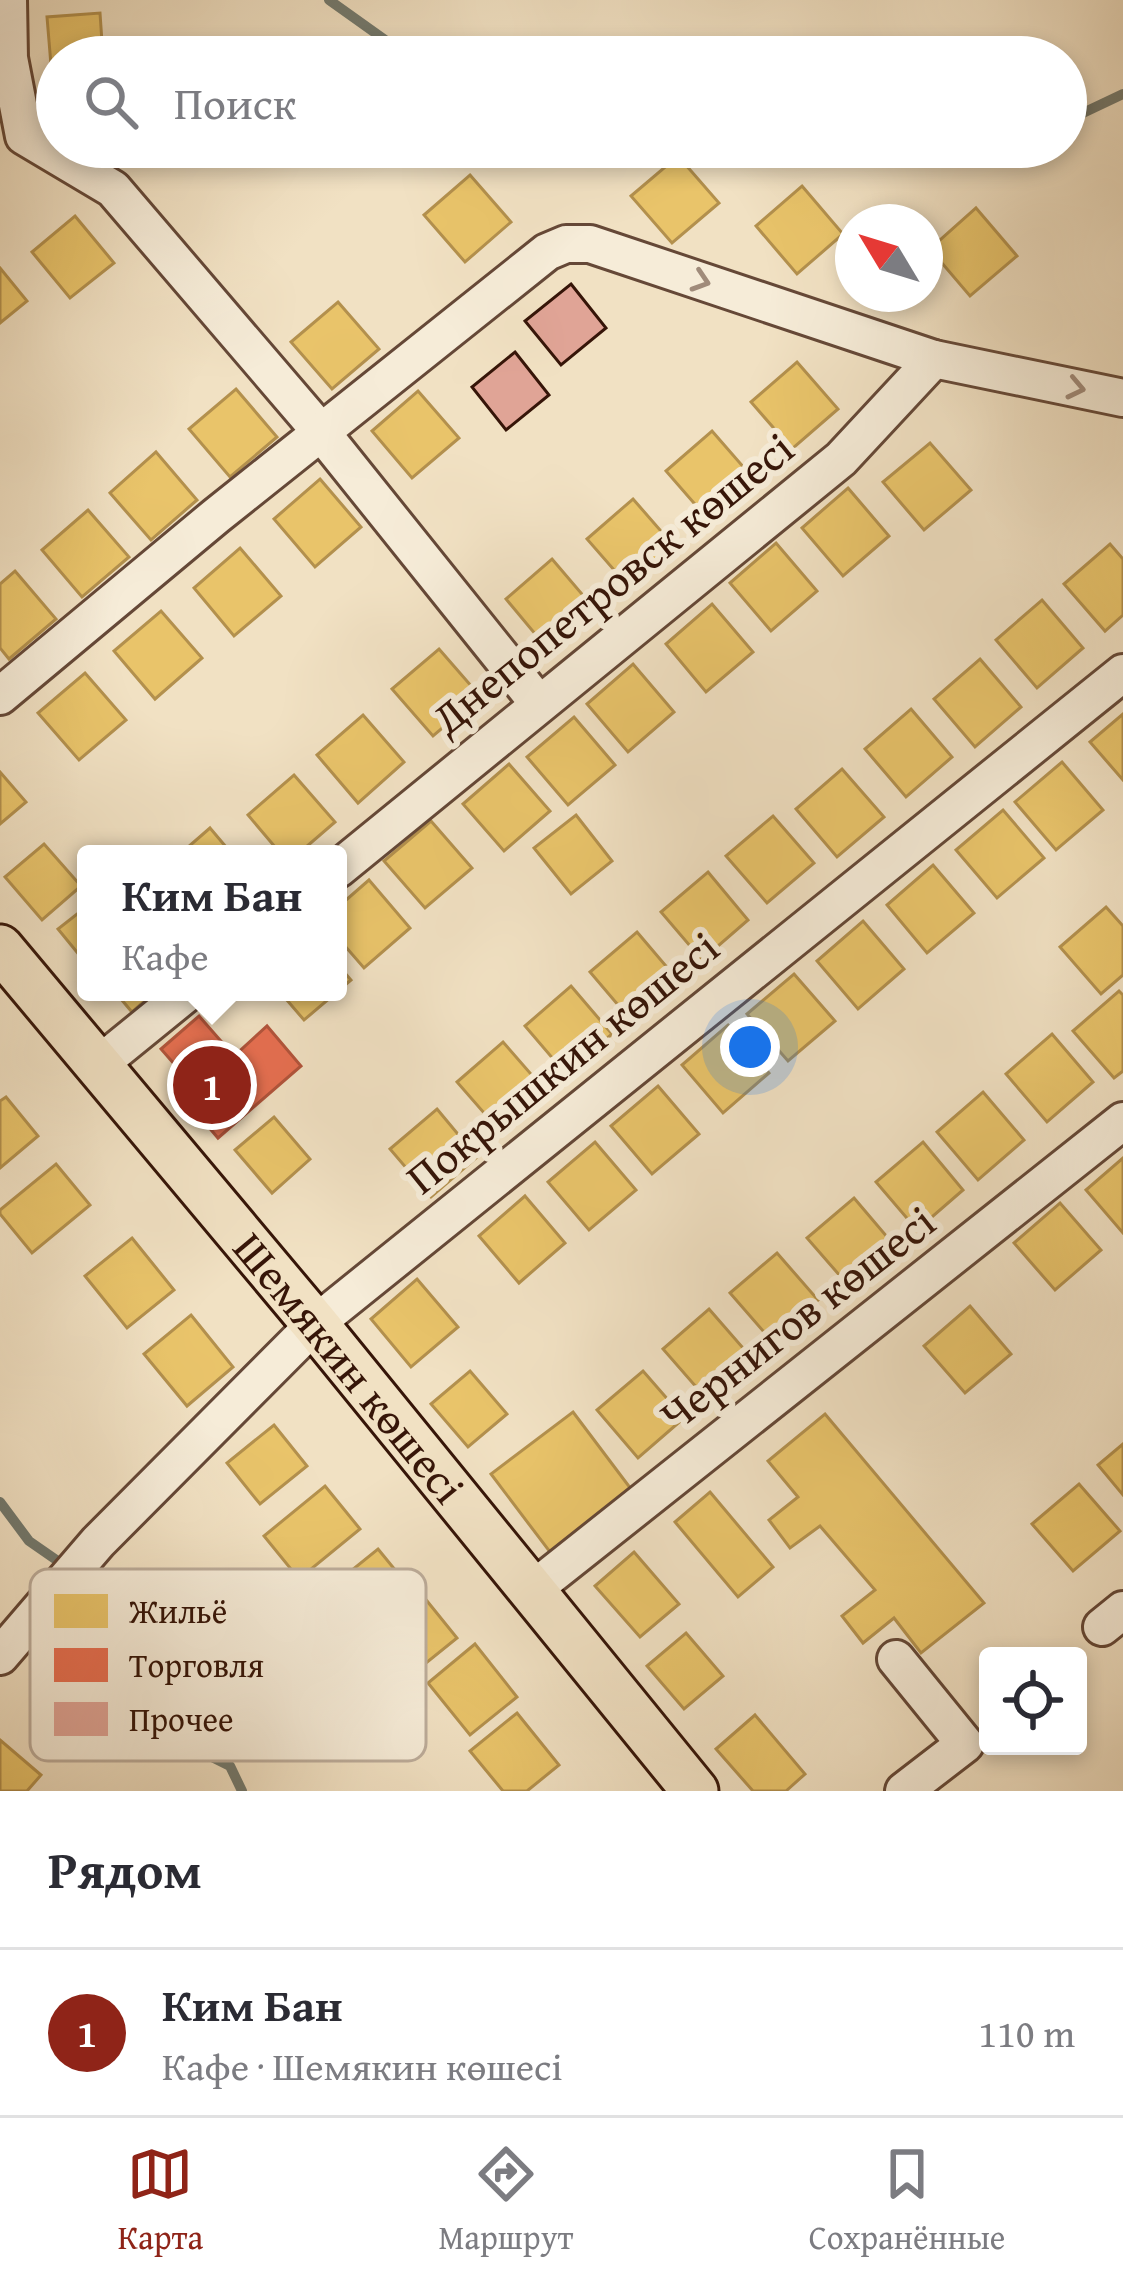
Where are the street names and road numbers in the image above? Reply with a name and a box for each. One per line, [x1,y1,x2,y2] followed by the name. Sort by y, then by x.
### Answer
[416,416,807,750] street label: Днепопетровск көшесі
[391,915,732,1208] street label: Покрышкин көшесі
[645,1189,948,1446] street label: Чернигов көшесі
[219,1217,481,1517] street label: Шемякин көшесі

